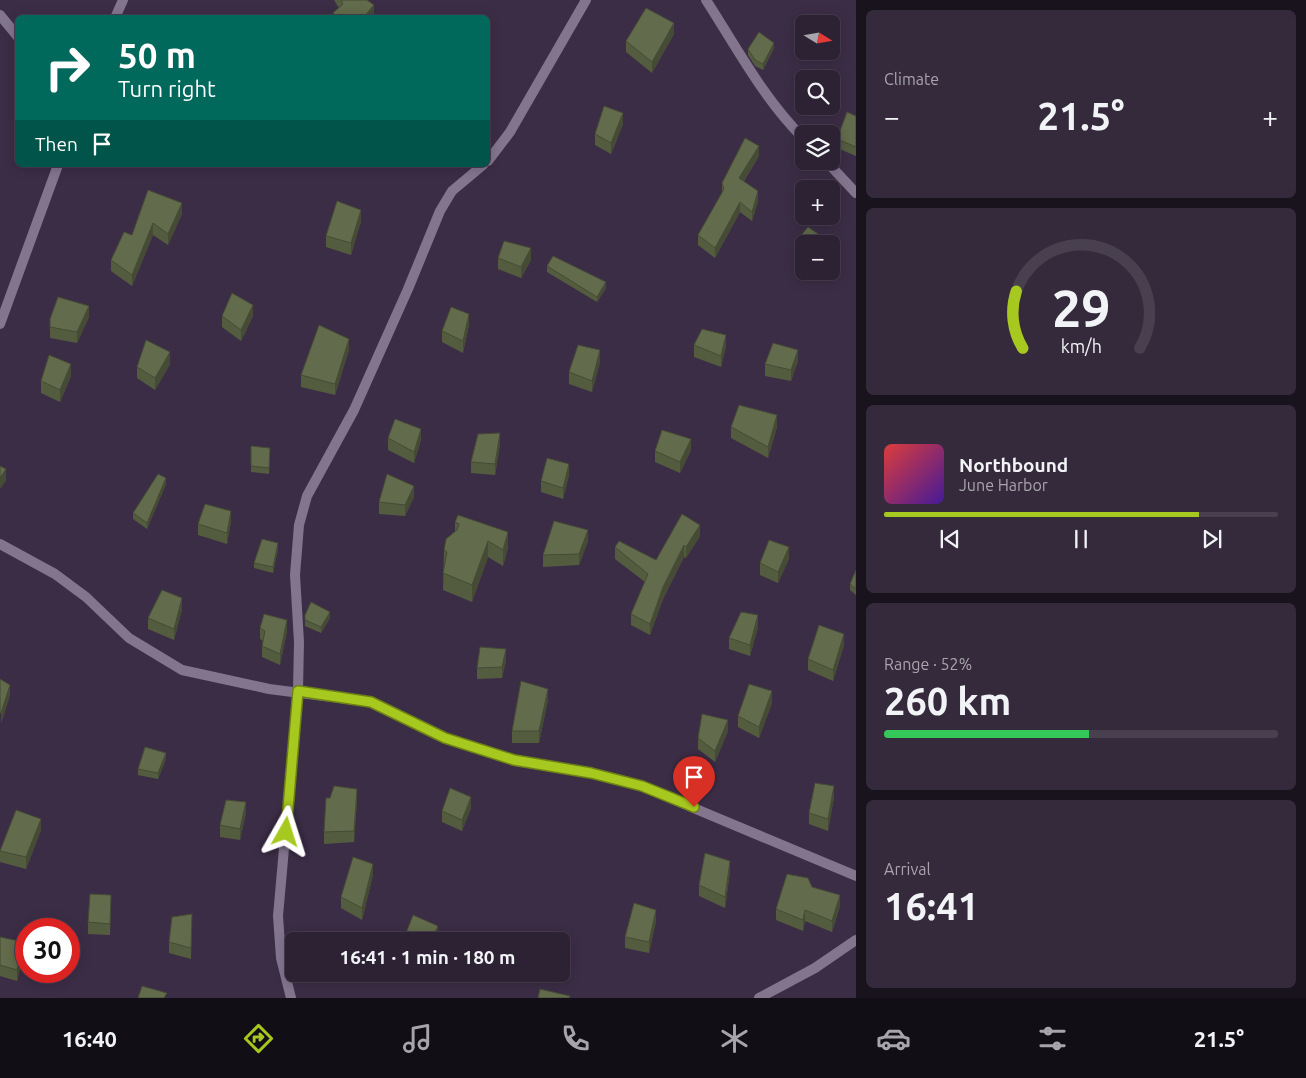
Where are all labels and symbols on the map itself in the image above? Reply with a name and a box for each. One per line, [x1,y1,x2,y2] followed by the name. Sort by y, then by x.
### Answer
[795,15,840,60] north arrow
[673,756,715,807] pin
[259,805,311,857] position arrow
[15,918,80,983] speed limit sign: 30

